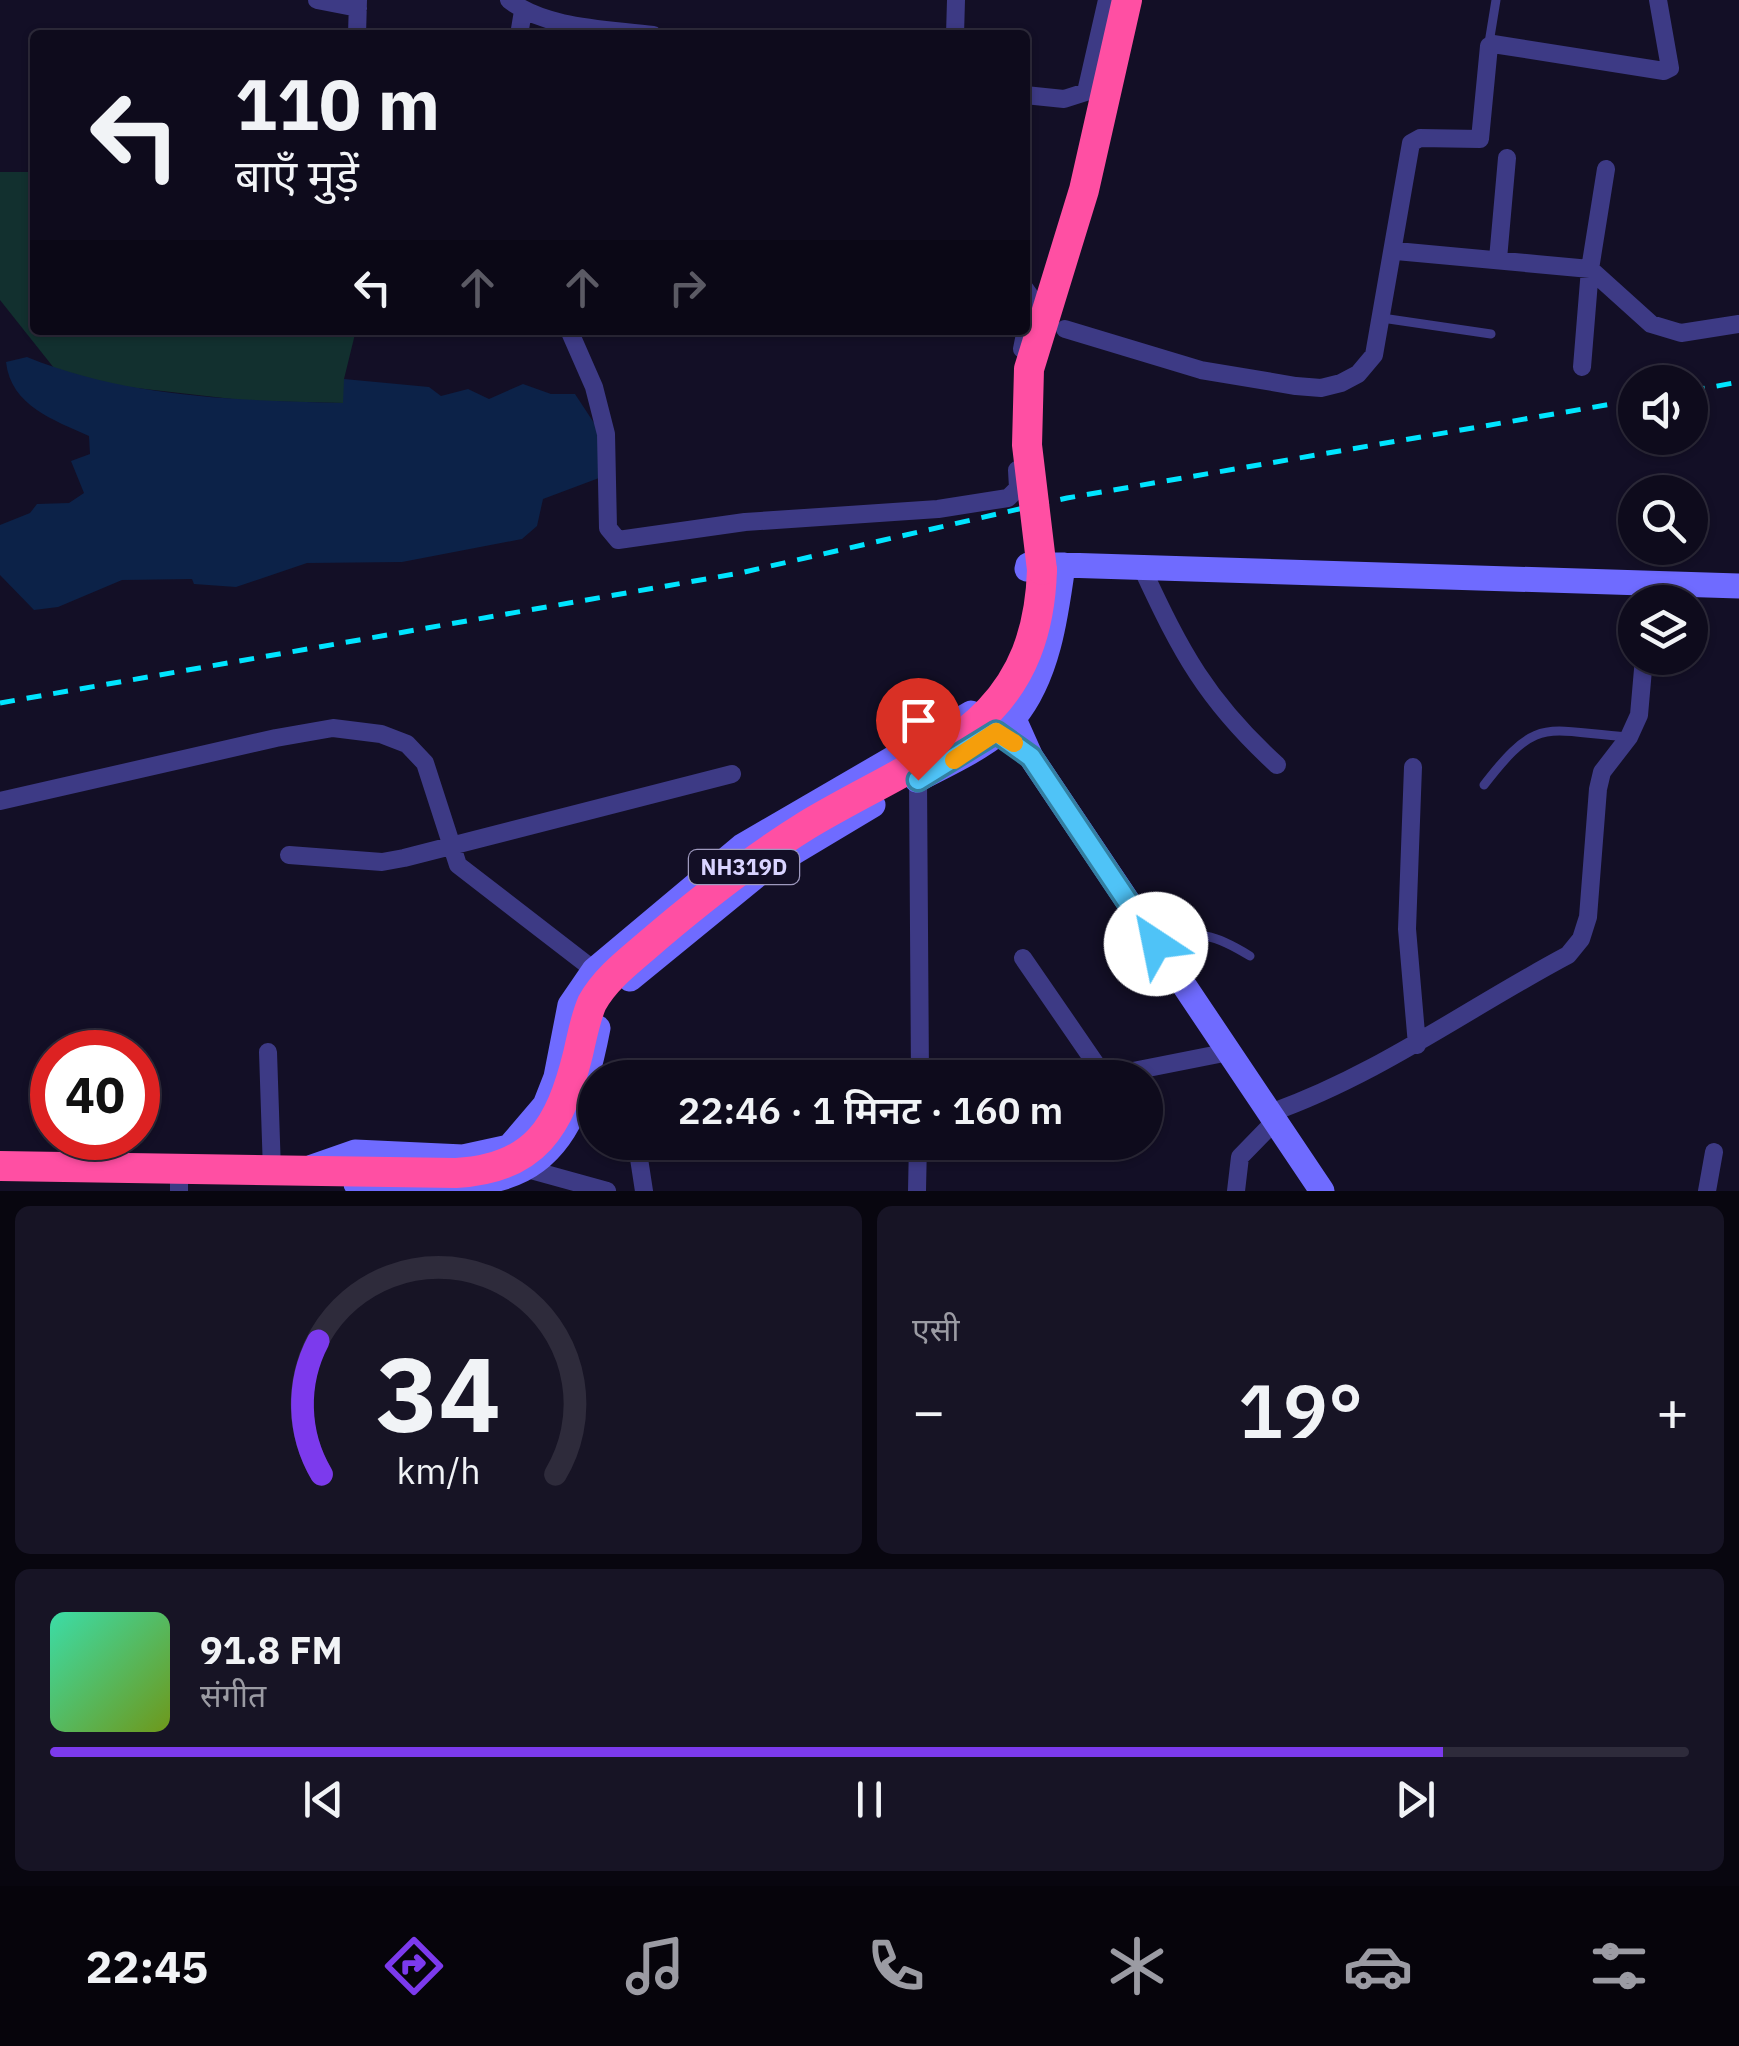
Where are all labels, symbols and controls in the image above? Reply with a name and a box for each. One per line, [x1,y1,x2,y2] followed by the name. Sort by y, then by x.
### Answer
[235,58,440,149] text: 110 m
[70,70,200,200] icon: left
[235,146,359,204] text: बाएँ मुड़ें
[345,260,400,315] icon: left
[450,260,505,315] icon: ahead
[555,260,610,315] icon: ahead
[660,260,715,315] icon: right
[1618,365,1708,675] map controls
[1618,365,1708,455] button: sound
[1618,475,1708,565] button: search
[1618,585,1708,675] button: layers
[876,678,961,781] pin
[891,693,946,748] icon: arrive
[689,850,799,884] road number: NH319D
[1104,892,1208,996] position arrow
[30,1030,160,1160] speed limit sign: 40
[678,1085,1063,1134] text: 22:46 · 1 मिनट · 160 m
[912,1308,960,1350] text: एसी
[376,1325,501,1461] text: 34
[1238,1361,1363,1459] text: 19°
[912,1375,945,1446] text: −
[1656,1375,1689,1446] text: +
[396,1447,481,1494] text: km/h
[200,1625,343,1674] text: 91.8 FM
[200,1674,266,1716] text: संगीत
[296,1772,351,1827] icon: previous
[842,1772,897,1827] icon: pause
[1388,1772,1443,1827] icon: next
[379,1931,449,2001] icon: directions
[620,1931,690,2001] icon: music
[861,1931,931,2001] icon: phone
[1102,1931,1172,2001] icon: climate
[1343,1931,1413,2001] icon: car
[1584,1931,1654,2001] icon: filters
[85,1937,208,1995] text: 22:45

